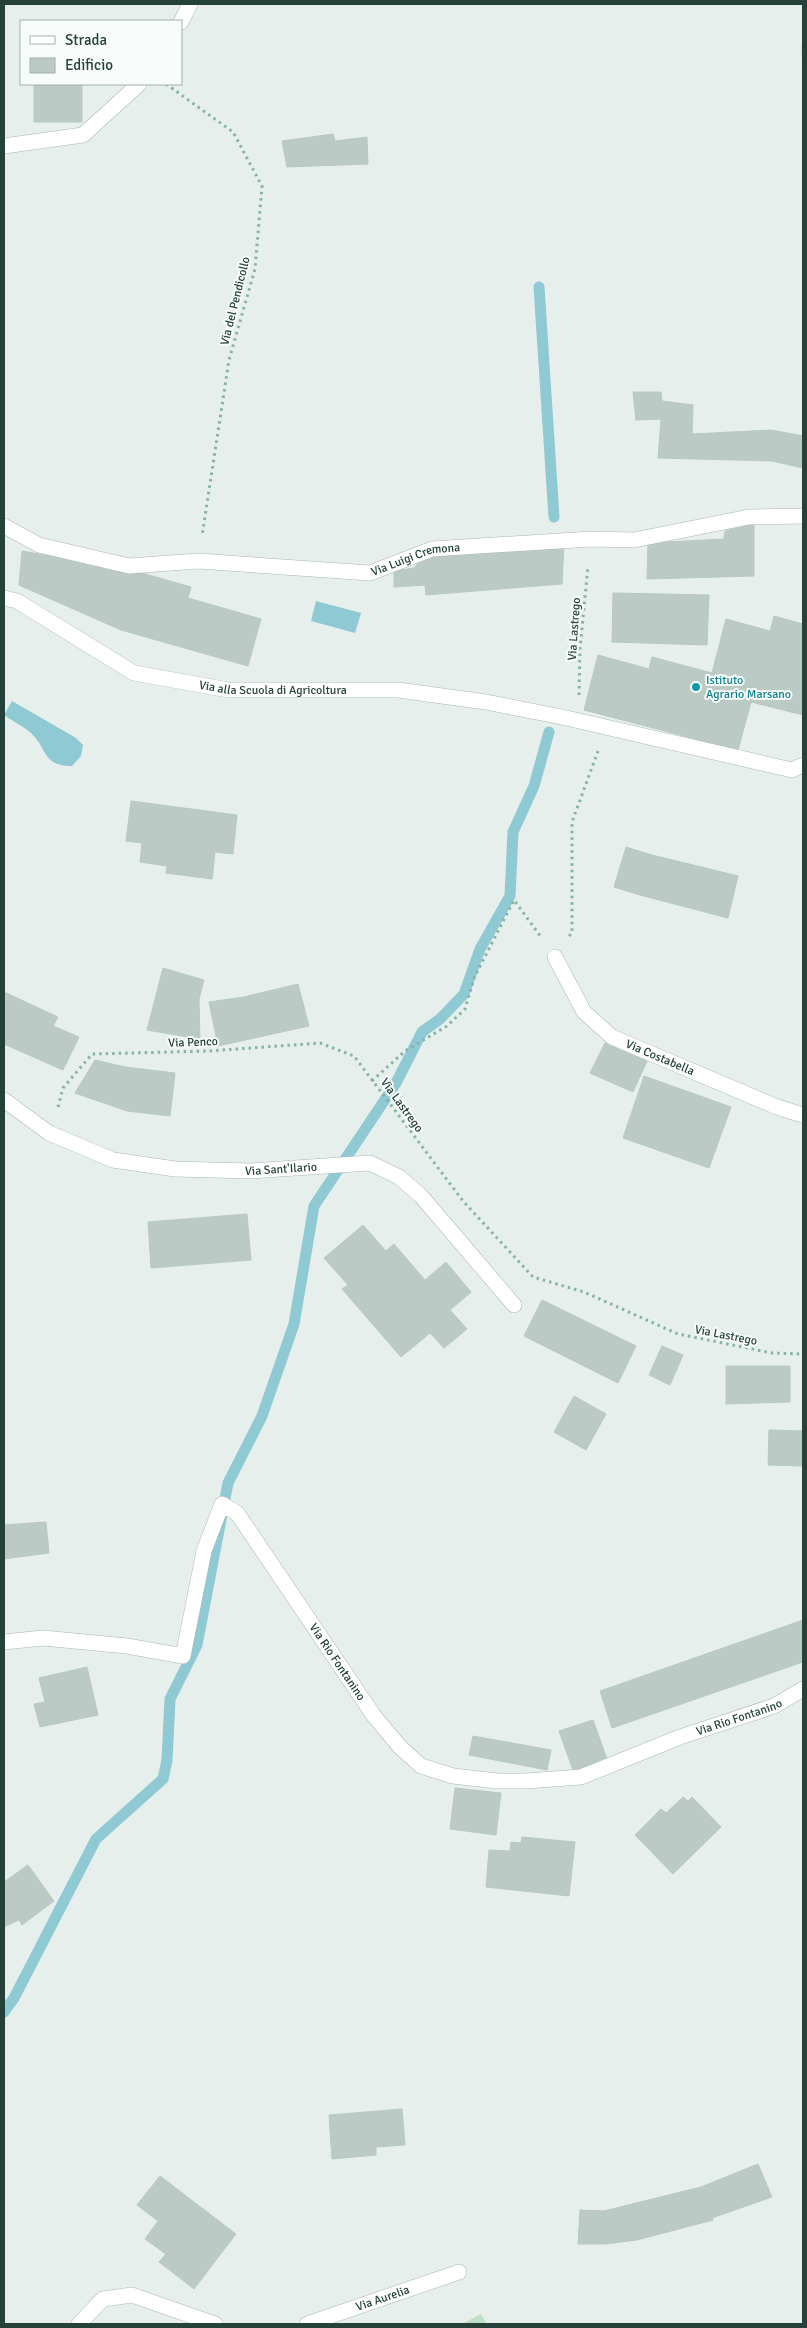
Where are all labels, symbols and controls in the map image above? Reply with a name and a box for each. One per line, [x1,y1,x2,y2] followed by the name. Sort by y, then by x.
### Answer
[20,20,182,85] legend
[65,31,107,49] text: Strada
[65,56,113,74] text: Edificio
[217,255,254,347] street label: Via del Pendicollo
[369,540,461,580] street label: Via Luigi Cremona
[565,597,584,661] street label: Via Lastrego
[706,673,791,702] place label: Istituto Agrario Marsano
[198,678,347,698] street label: Via alla Scuola di Agricoltura
[690,681,702,693] marker: Istituto Agrario Marsano
[168,1034,218,1051] street label: Via Penco
[623,1037,697,1079] street label: Via Costabella
[377,1075,426,1135] street label: Via Lastrego
[245,1160,318,1179] street label: Via Sant'Ilario
[693,1322,758,1349] street label: Via Lastrego
[306,1621,368,1704] street label: Via Rio Fontanino
[694,1696,785,1739] street label: Via Rio Fontanino
[354,2282,412,2315] street label: Via Aurelia

